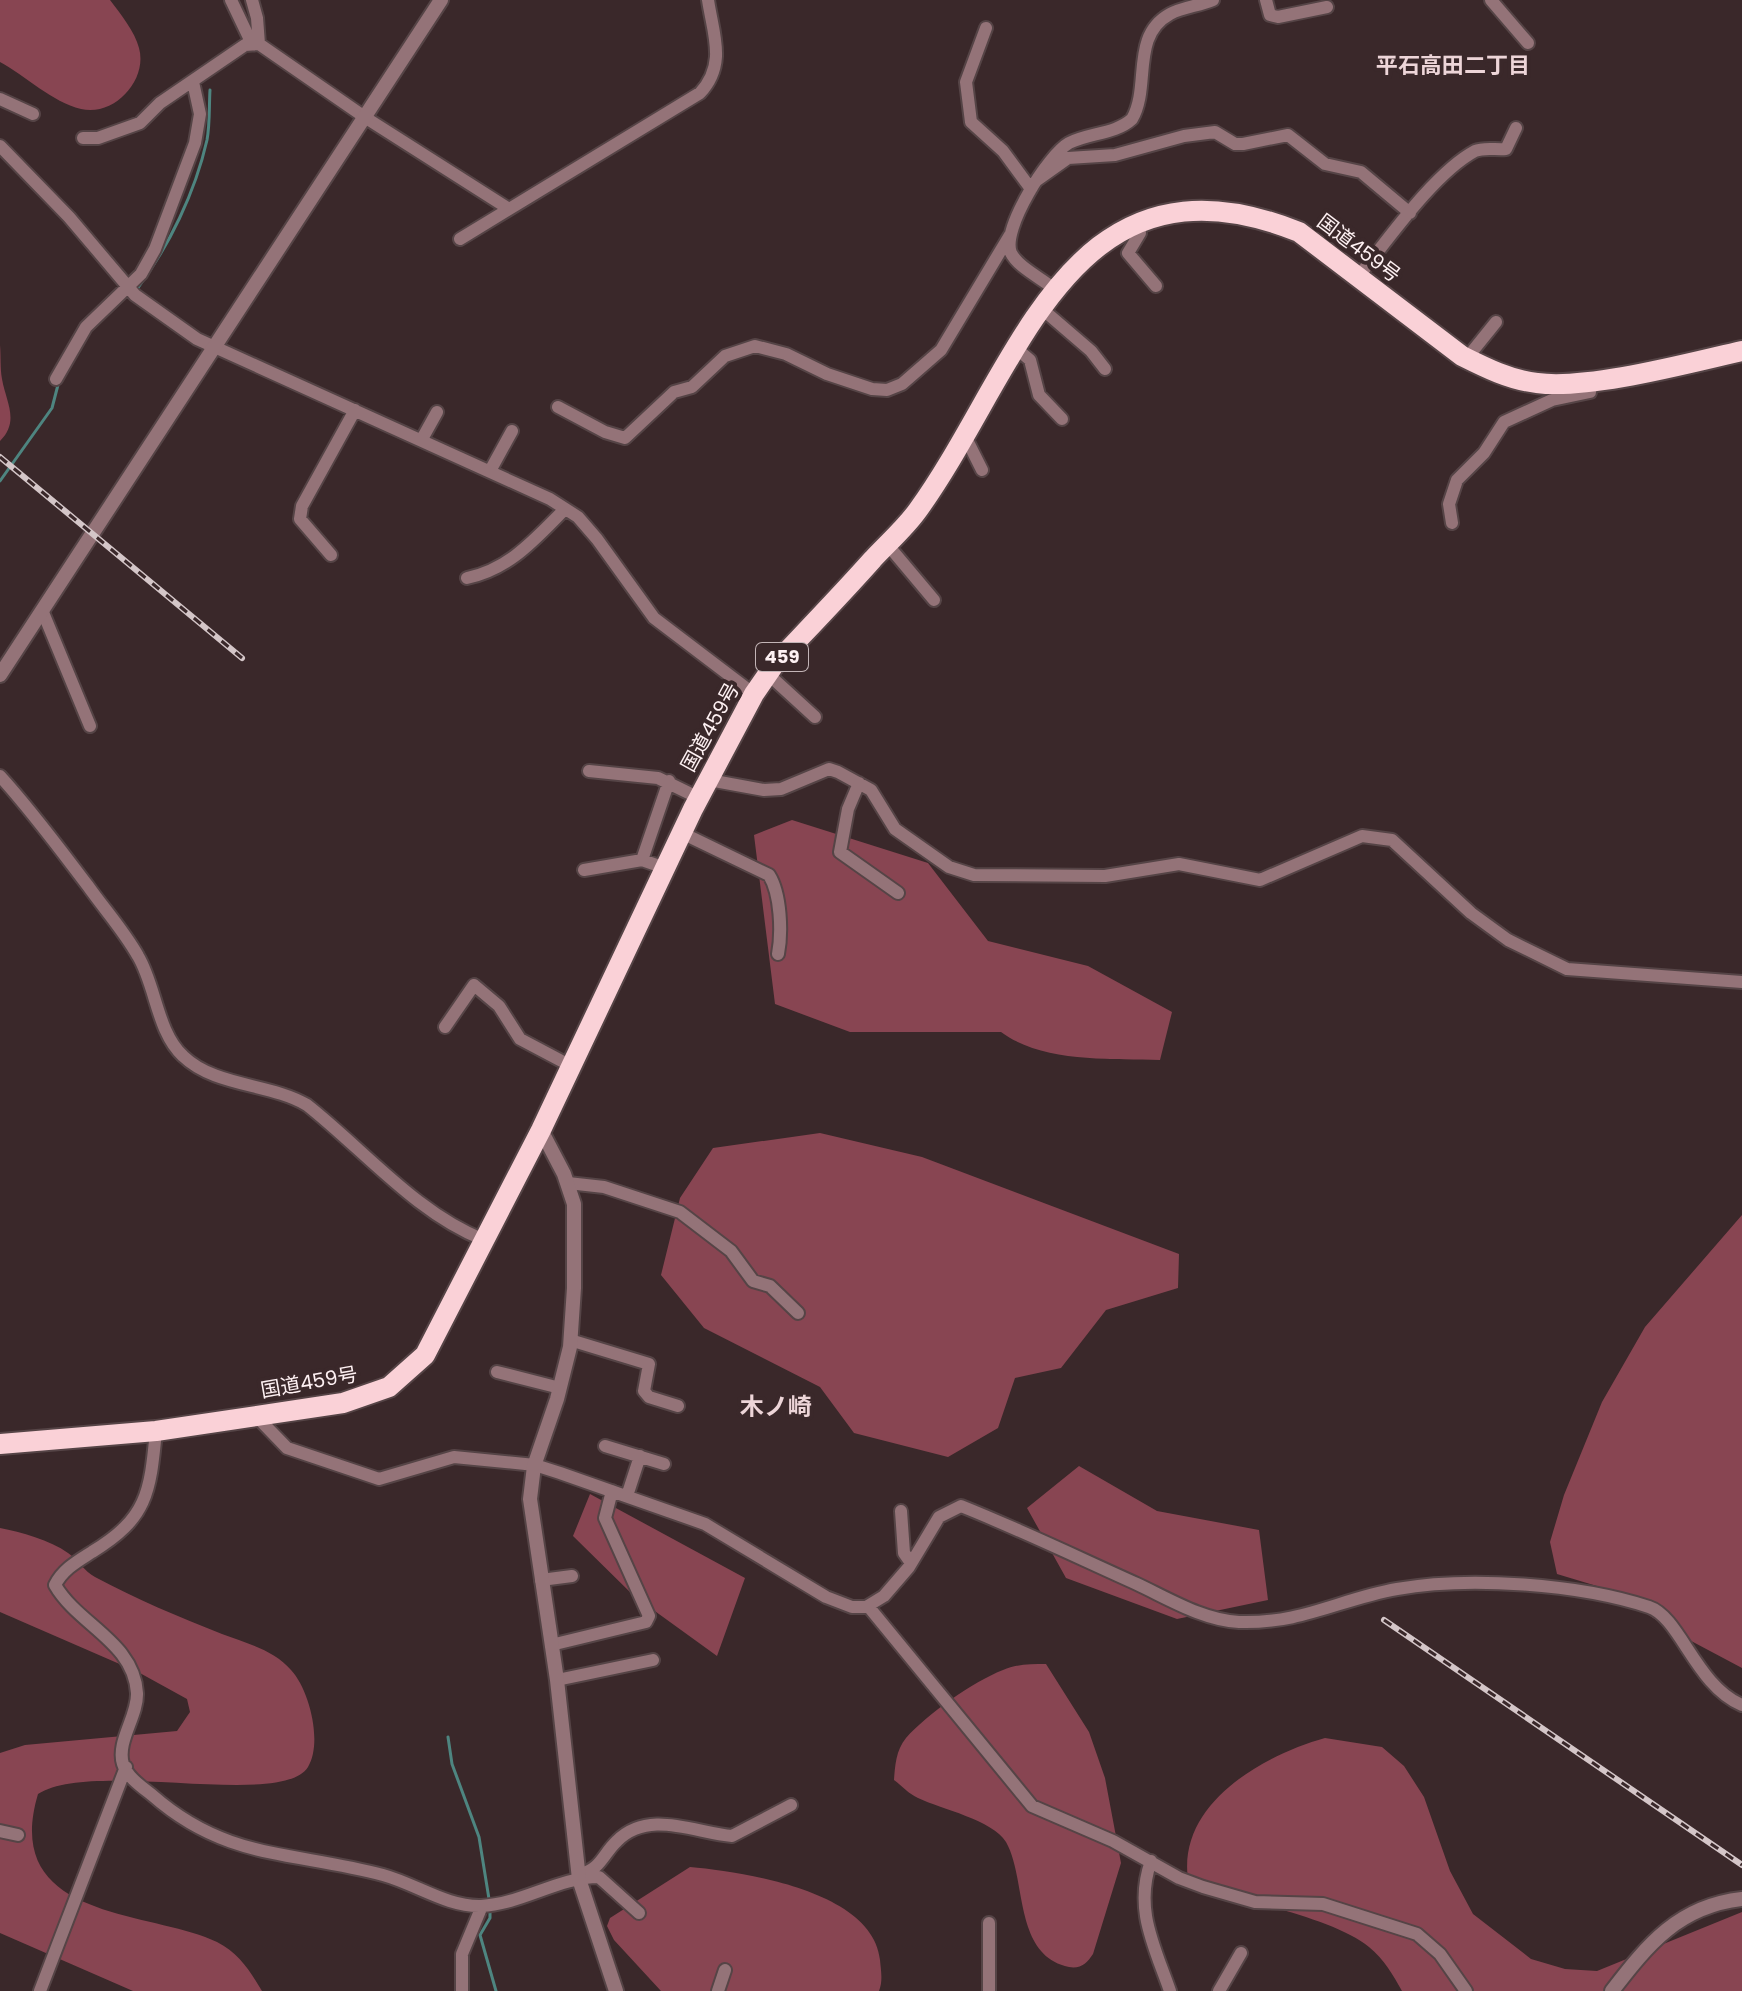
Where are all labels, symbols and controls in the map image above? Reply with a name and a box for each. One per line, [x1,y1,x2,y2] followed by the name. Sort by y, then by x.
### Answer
[1376,50,1530,81] district label: 平石高田二丁目
[1312,207,1406,289] street label: 国道459号
[756,643,808,671] road number: 459
[674,677,746,777] street label: 国道459号
[258,1360,360,1404] street label: 国道459号
[740,1390,812,1423] district label: 木ノ崎

